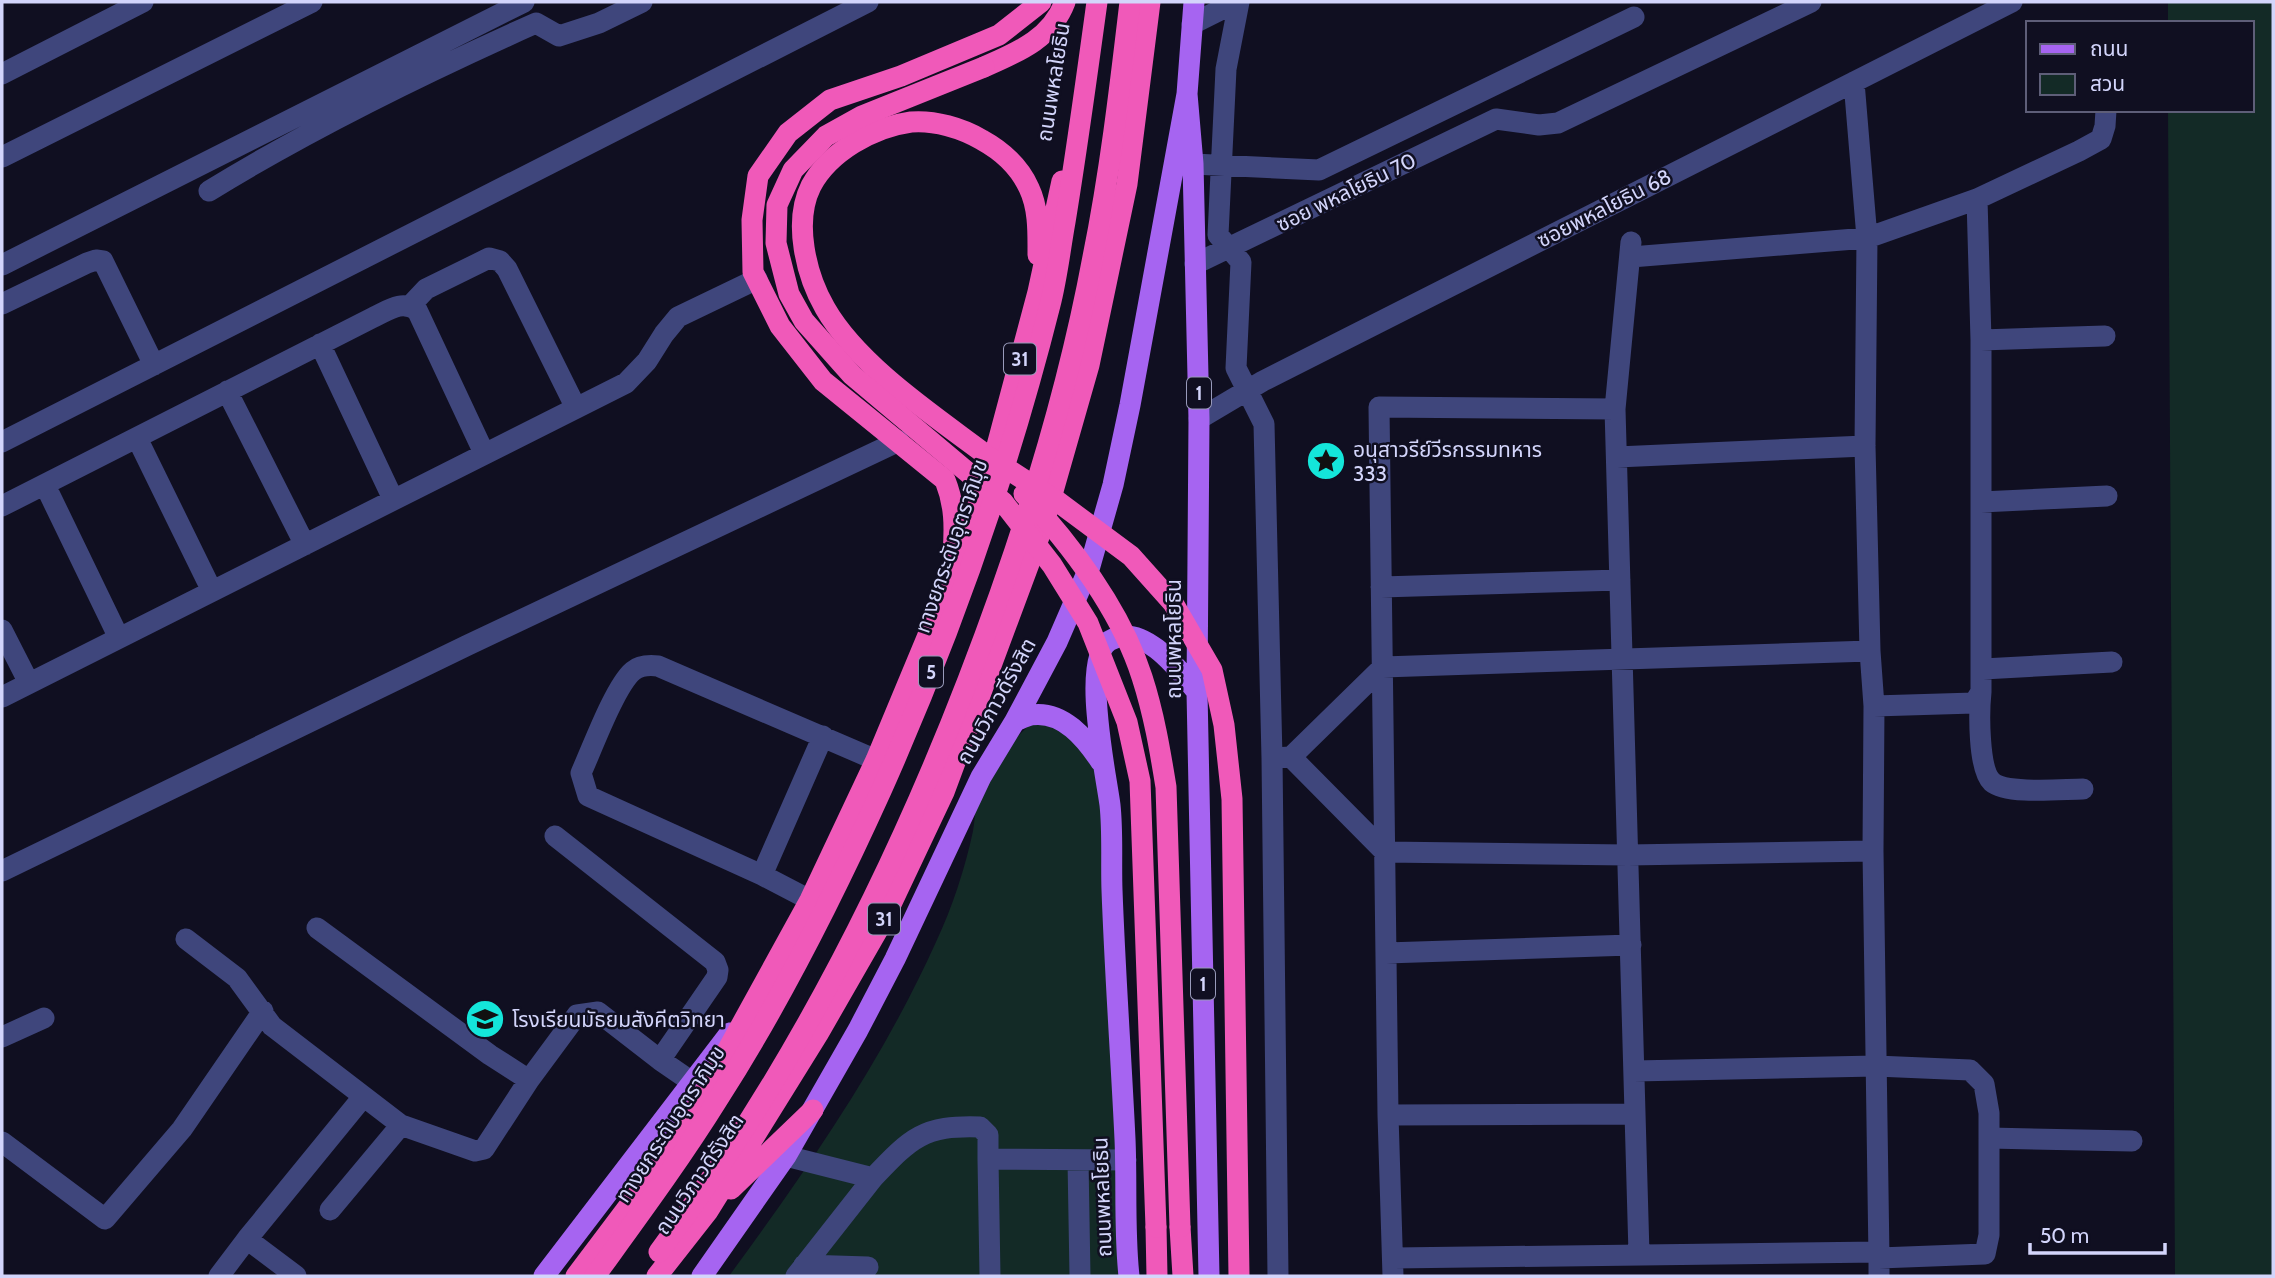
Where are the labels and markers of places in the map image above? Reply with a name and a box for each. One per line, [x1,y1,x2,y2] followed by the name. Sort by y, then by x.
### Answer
[1353,437,1542,486] place label: อนุสาวรีย์วีรกรรมทหาร 333
[1305,440,1347,482] place icon: อนุสาวรีย์วีรกรรมทหาร 333
[464,998,506,1040] school or university icon: โรงเรียนมัธยมสังคีตวิทยา
[512,1007,725,1032] place label: โรงเรียนมัธยมสังคีตวิทยา

